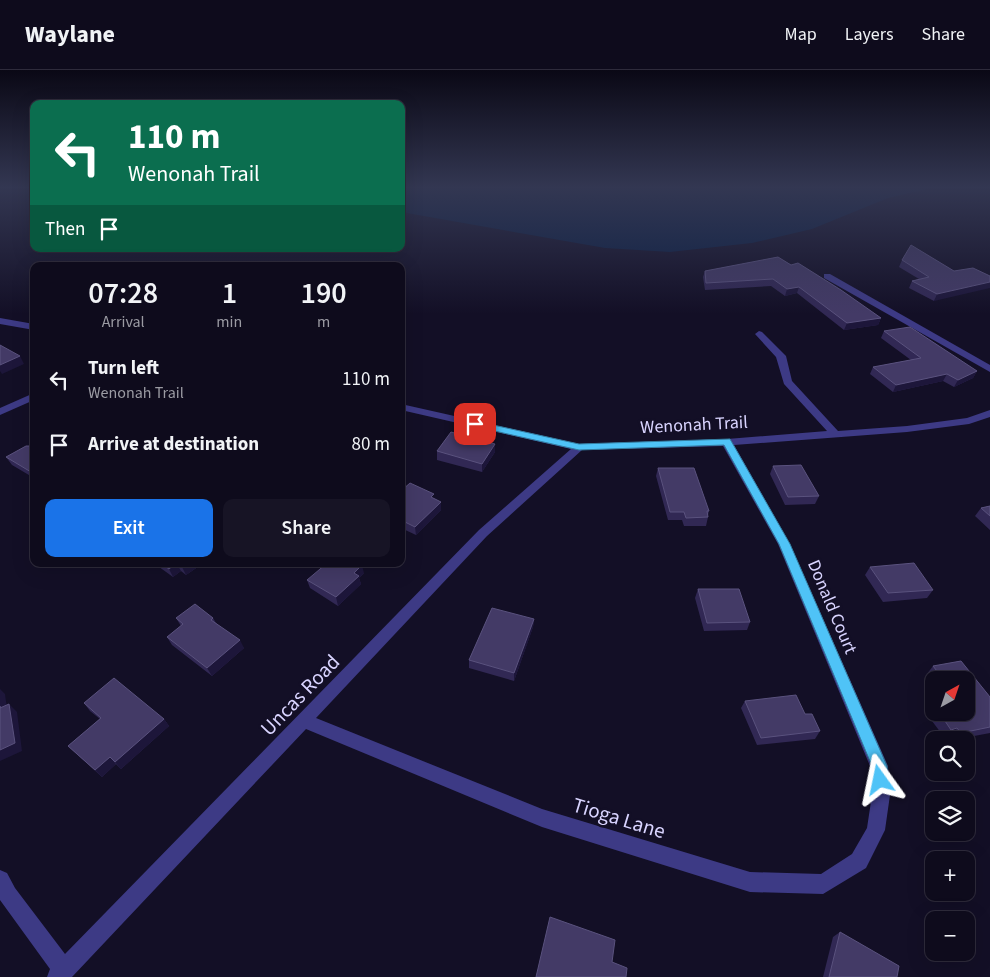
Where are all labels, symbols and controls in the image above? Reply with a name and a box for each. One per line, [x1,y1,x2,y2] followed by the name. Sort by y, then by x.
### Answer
[25,17,115,52] text: Waylane
[785,22,817,47] text: Map
[845,22,894,47] text: Layers
[922,22,965,47] text: Share
[128,112,220,162] text: 110 m
[45,120,110,185] icon: left
[128,158,260,190] text: Wenonah Trail
[95,215,123,243] icon: arrive
[45,216,85,243] text: Then
[88,272,158,315] text: 07:28
[222,272,237,315] text: 1
[301,272,347,315] text: 190
[102,311,145,333] text: Arrival
[216,311,242,333] text: min
[317,311,330,333] text: m
[88,355,159,382] text: Turn left
[45,366,73,394] icon: left
[342,366,390,393] text: 110 m
[88,382,184,404] text: Wenonah Trail
[454,403,496,445] pin
[461,410,489,438] icon: arrive
[640,410,748,440] street label: Wenonah Trail
[45,431,73,459] icon: arrive
[88,431,259,458] text: Arrive at destination
[352,431,390,458] text: 80 m
[45,499,213,557] button: Exit
[223,499,390,557] button: Share
[801,556,863,658] street label: Donald Court
[253,648,347,742] street label: Uncas Road
[925,671,975,721] north arrow
[925,671,975,961] map controls
[925,731,975,781] button: search
[853,753,905,805] position arrow
[569,790,669,846] street label: Tioga Lane
[925,791,975,841] button: layers
[925,851,975,901] button: +
[925,911,975,961] button: −

